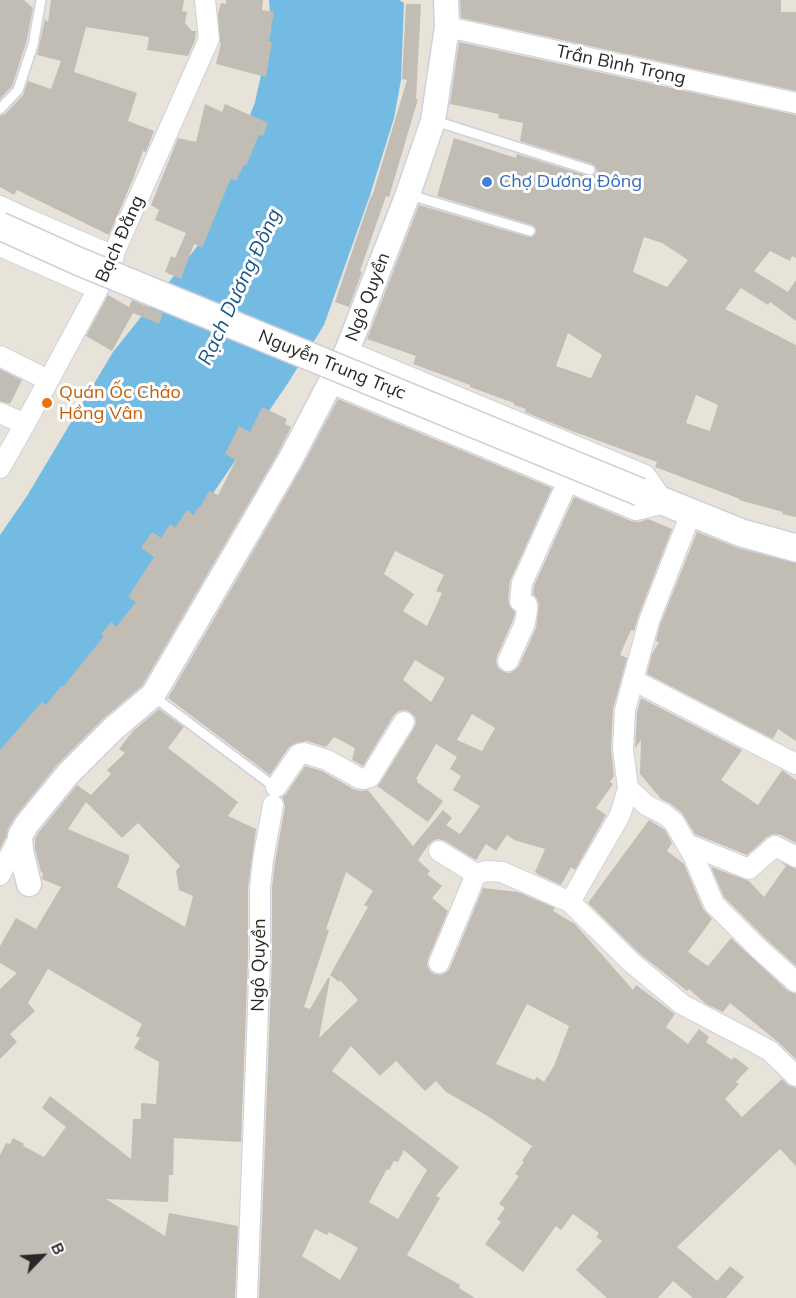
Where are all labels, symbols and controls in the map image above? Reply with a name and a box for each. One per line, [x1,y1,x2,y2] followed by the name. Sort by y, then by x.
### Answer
[554,41,688,89] street label: Trần Bình Trọng
[499,171,642,193] place label: Chợ Dương Đông
[480,175,494,189] marker: Chợ Dương Đông
[91,192,149,286] street label: Bạch Đằng
[193,205,287,369] water label: Rạch Dương Đông
[341,250,395,344] street label: Ngô Quyền
[255,326,409,404] street label: Nguyễn Trung Trực
[59,382,181,424] place label: Quán Ốc Chảo Hồng Vân
[40,396,54,410] marker: Quán Ốc Chảo Hồng Vân
[247,918,271,1012] street label: Ngô Quyền
[12,1226,72,1286] north arrow
[47,1239,70,1258] text: B

